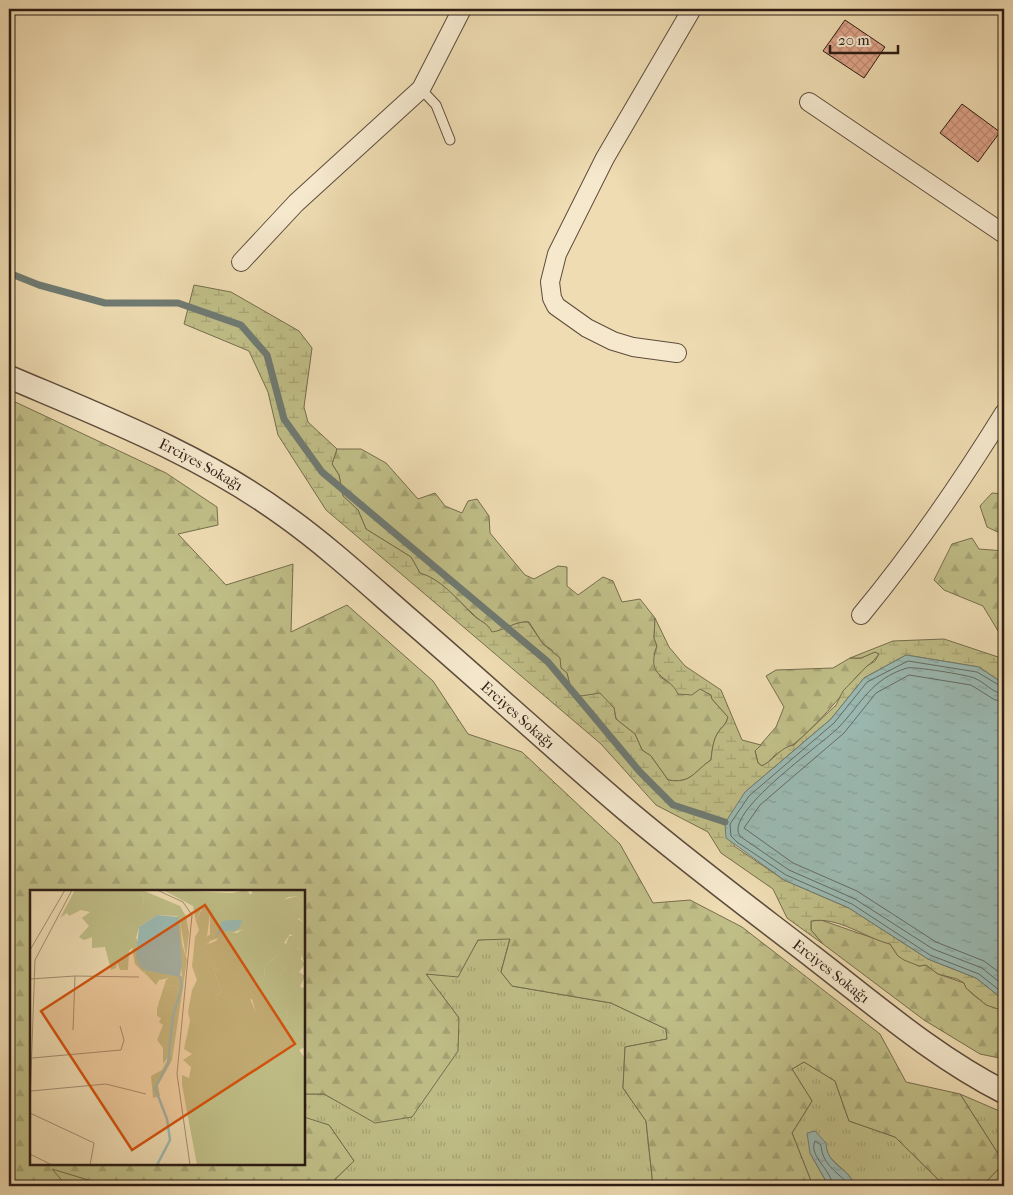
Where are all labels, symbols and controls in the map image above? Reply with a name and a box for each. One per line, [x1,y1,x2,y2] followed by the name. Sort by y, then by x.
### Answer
[830,22,898,54] scale bar
[838,31,870,49] text: 20 m
[156,435,247,495] street label: Erciyes Sokağı
[477,678,559,753] street label: Erciyes Sokağı
[30,890,305,1165] inset map
[789,936,873,1007] street label: Erciyes Sokağı

